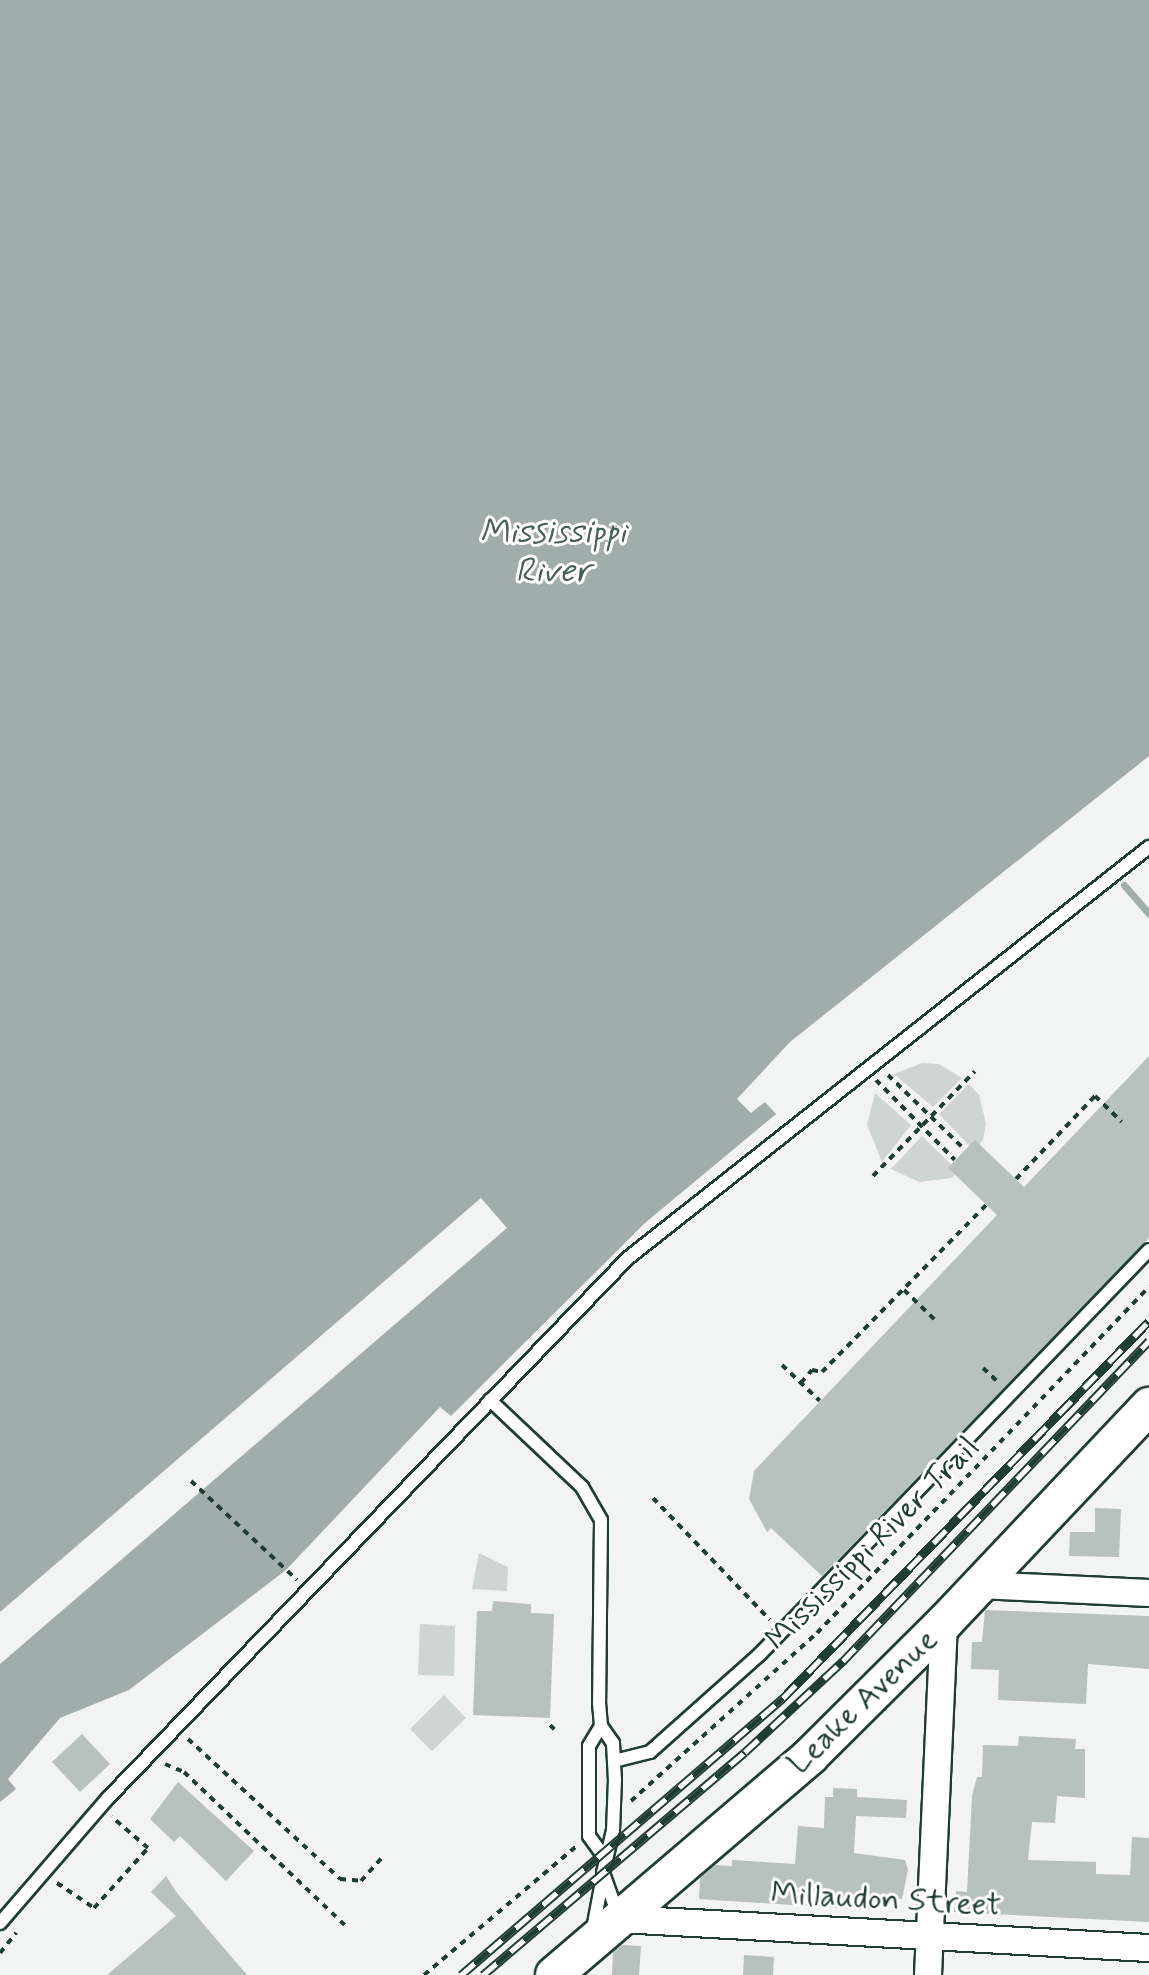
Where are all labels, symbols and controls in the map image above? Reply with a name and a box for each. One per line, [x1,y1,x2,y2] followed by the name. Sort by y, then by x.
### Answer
[480,512,626,592] water label: Mississippi River
[759,1430,987,1658] street label: Mississippi River Trail
[780,1621,946,1783] street label: Leake Avenue
[770,1875,1002,1925] street label: Millaudon Street

